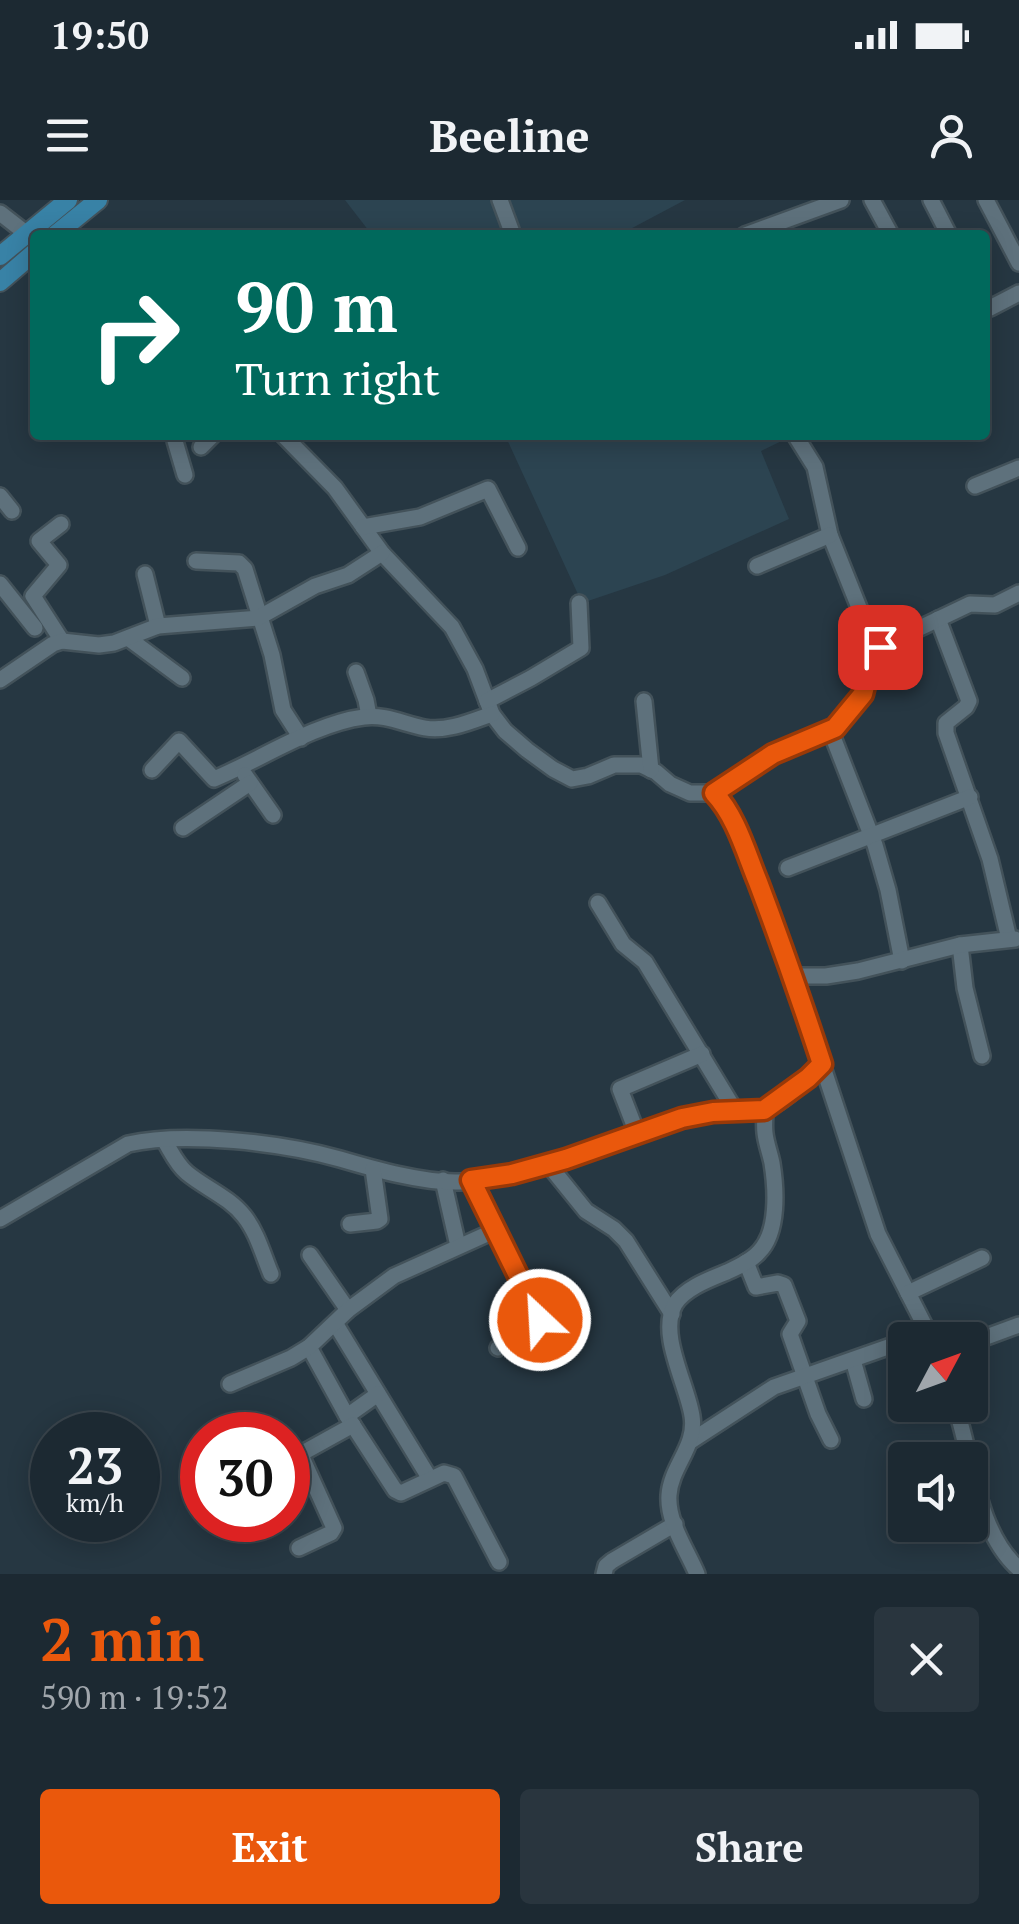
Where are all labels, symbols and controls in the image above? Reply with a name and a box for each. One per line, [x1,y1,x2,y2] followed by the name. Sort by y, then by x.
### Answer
[50,10,149,60] text: 19:50
[429,105,590,165] text: Beeline
[40,108,95,163] icon: menu
[924,108,979,163] icon: person
[235,259,398,352] text: 90 m
[70,270,200,400] icon: right
[235,348,440,408] text: Turn right
[838,605,923,690] pin
[853,620,908,675] icon: arrive
[488,1268,592,1372] position arrow
[888,1322,988,1422] north arrow
[888,1322,988,1542] map controls
[180,1412,310,1542] speed limit sign: 30
[67,1432,123,1498] text: 23
[888,1442,988,1542] button: sound
[66,1486,124,1519] text: km/h
[40,1599,204,1678] text: 2 min
[874,1607,979,1712] button: close
[40,1676,228,1718] text: 590 m · 19:52
[40,1789,500,1904] button: Exit
[520,1789,979,1904] button: Share

